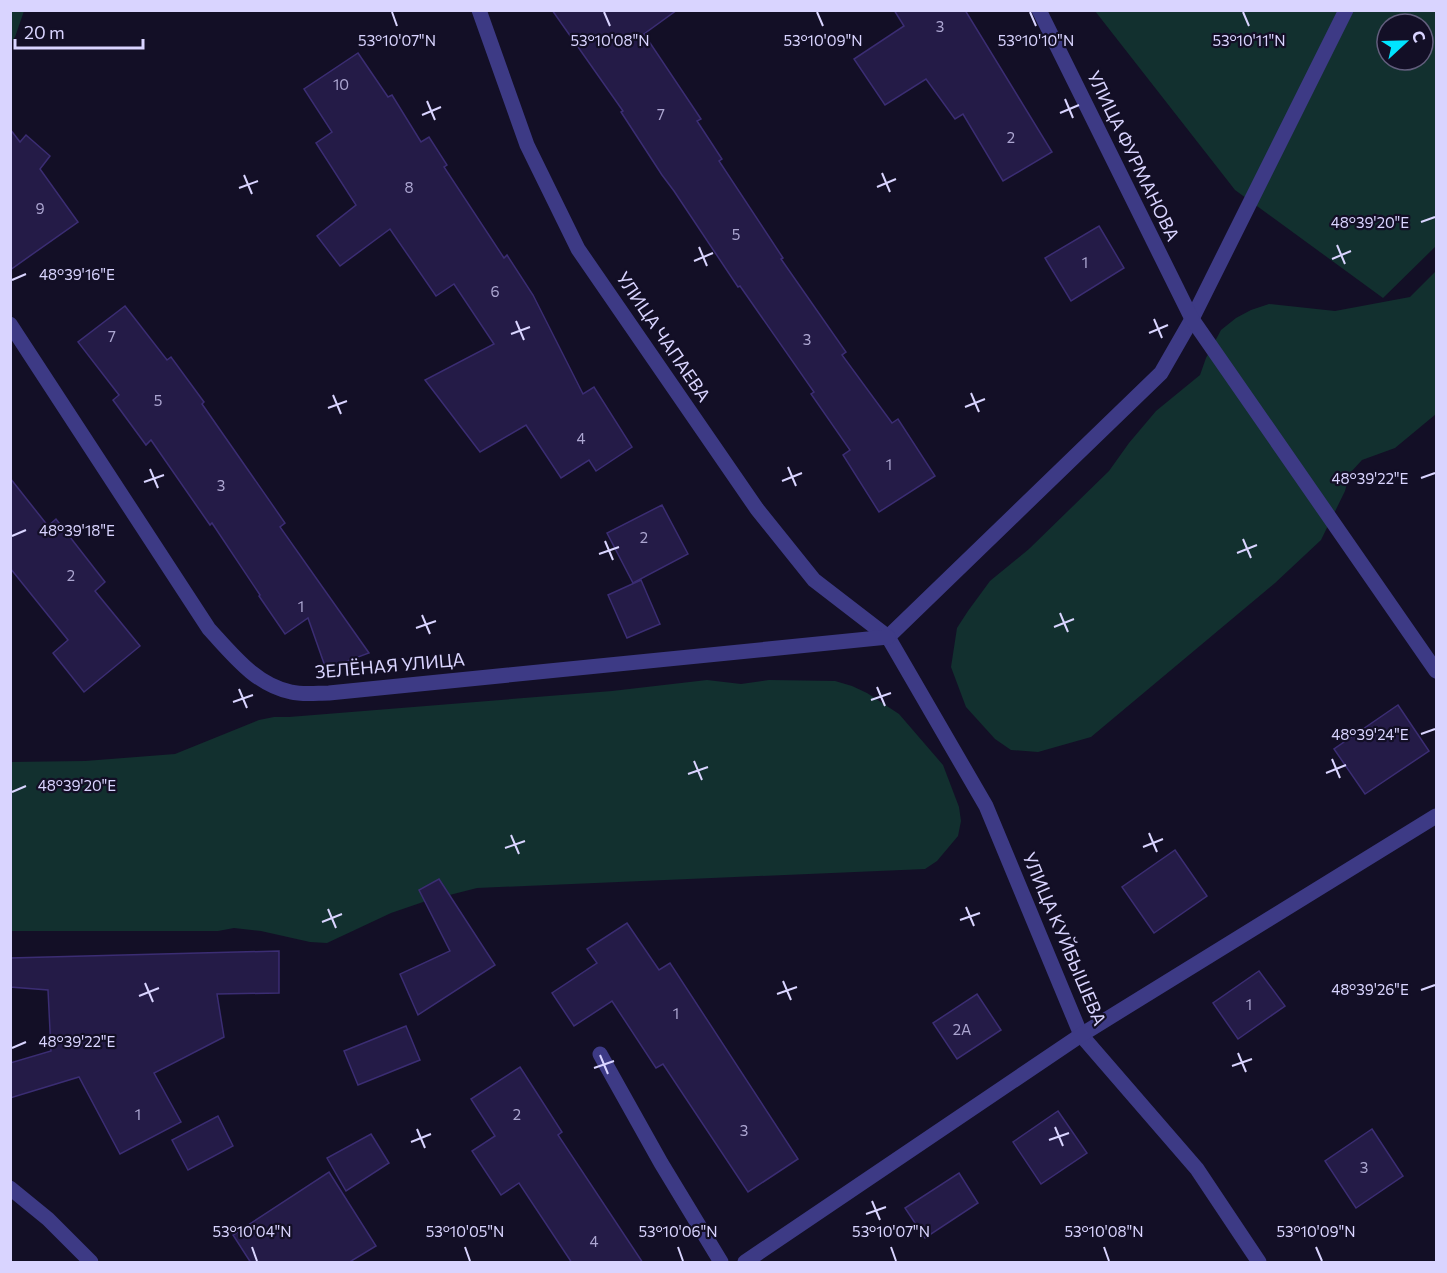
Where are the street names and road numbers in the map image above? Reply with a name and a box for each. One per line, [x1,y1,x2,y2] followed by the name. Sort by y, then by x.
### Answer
[1083,67,1185,244] street label: УЛИЦА ФУРМАНОВА
[612,267,716,406] street label: УЛИЦА ЧАПАЕВА
[314,647,466,683] street label: ЗЕЛЁНАЯ УЛИЦА
[1018,849,1111,1028] street label: УЛИЦА КУЙБЫШЕВА

